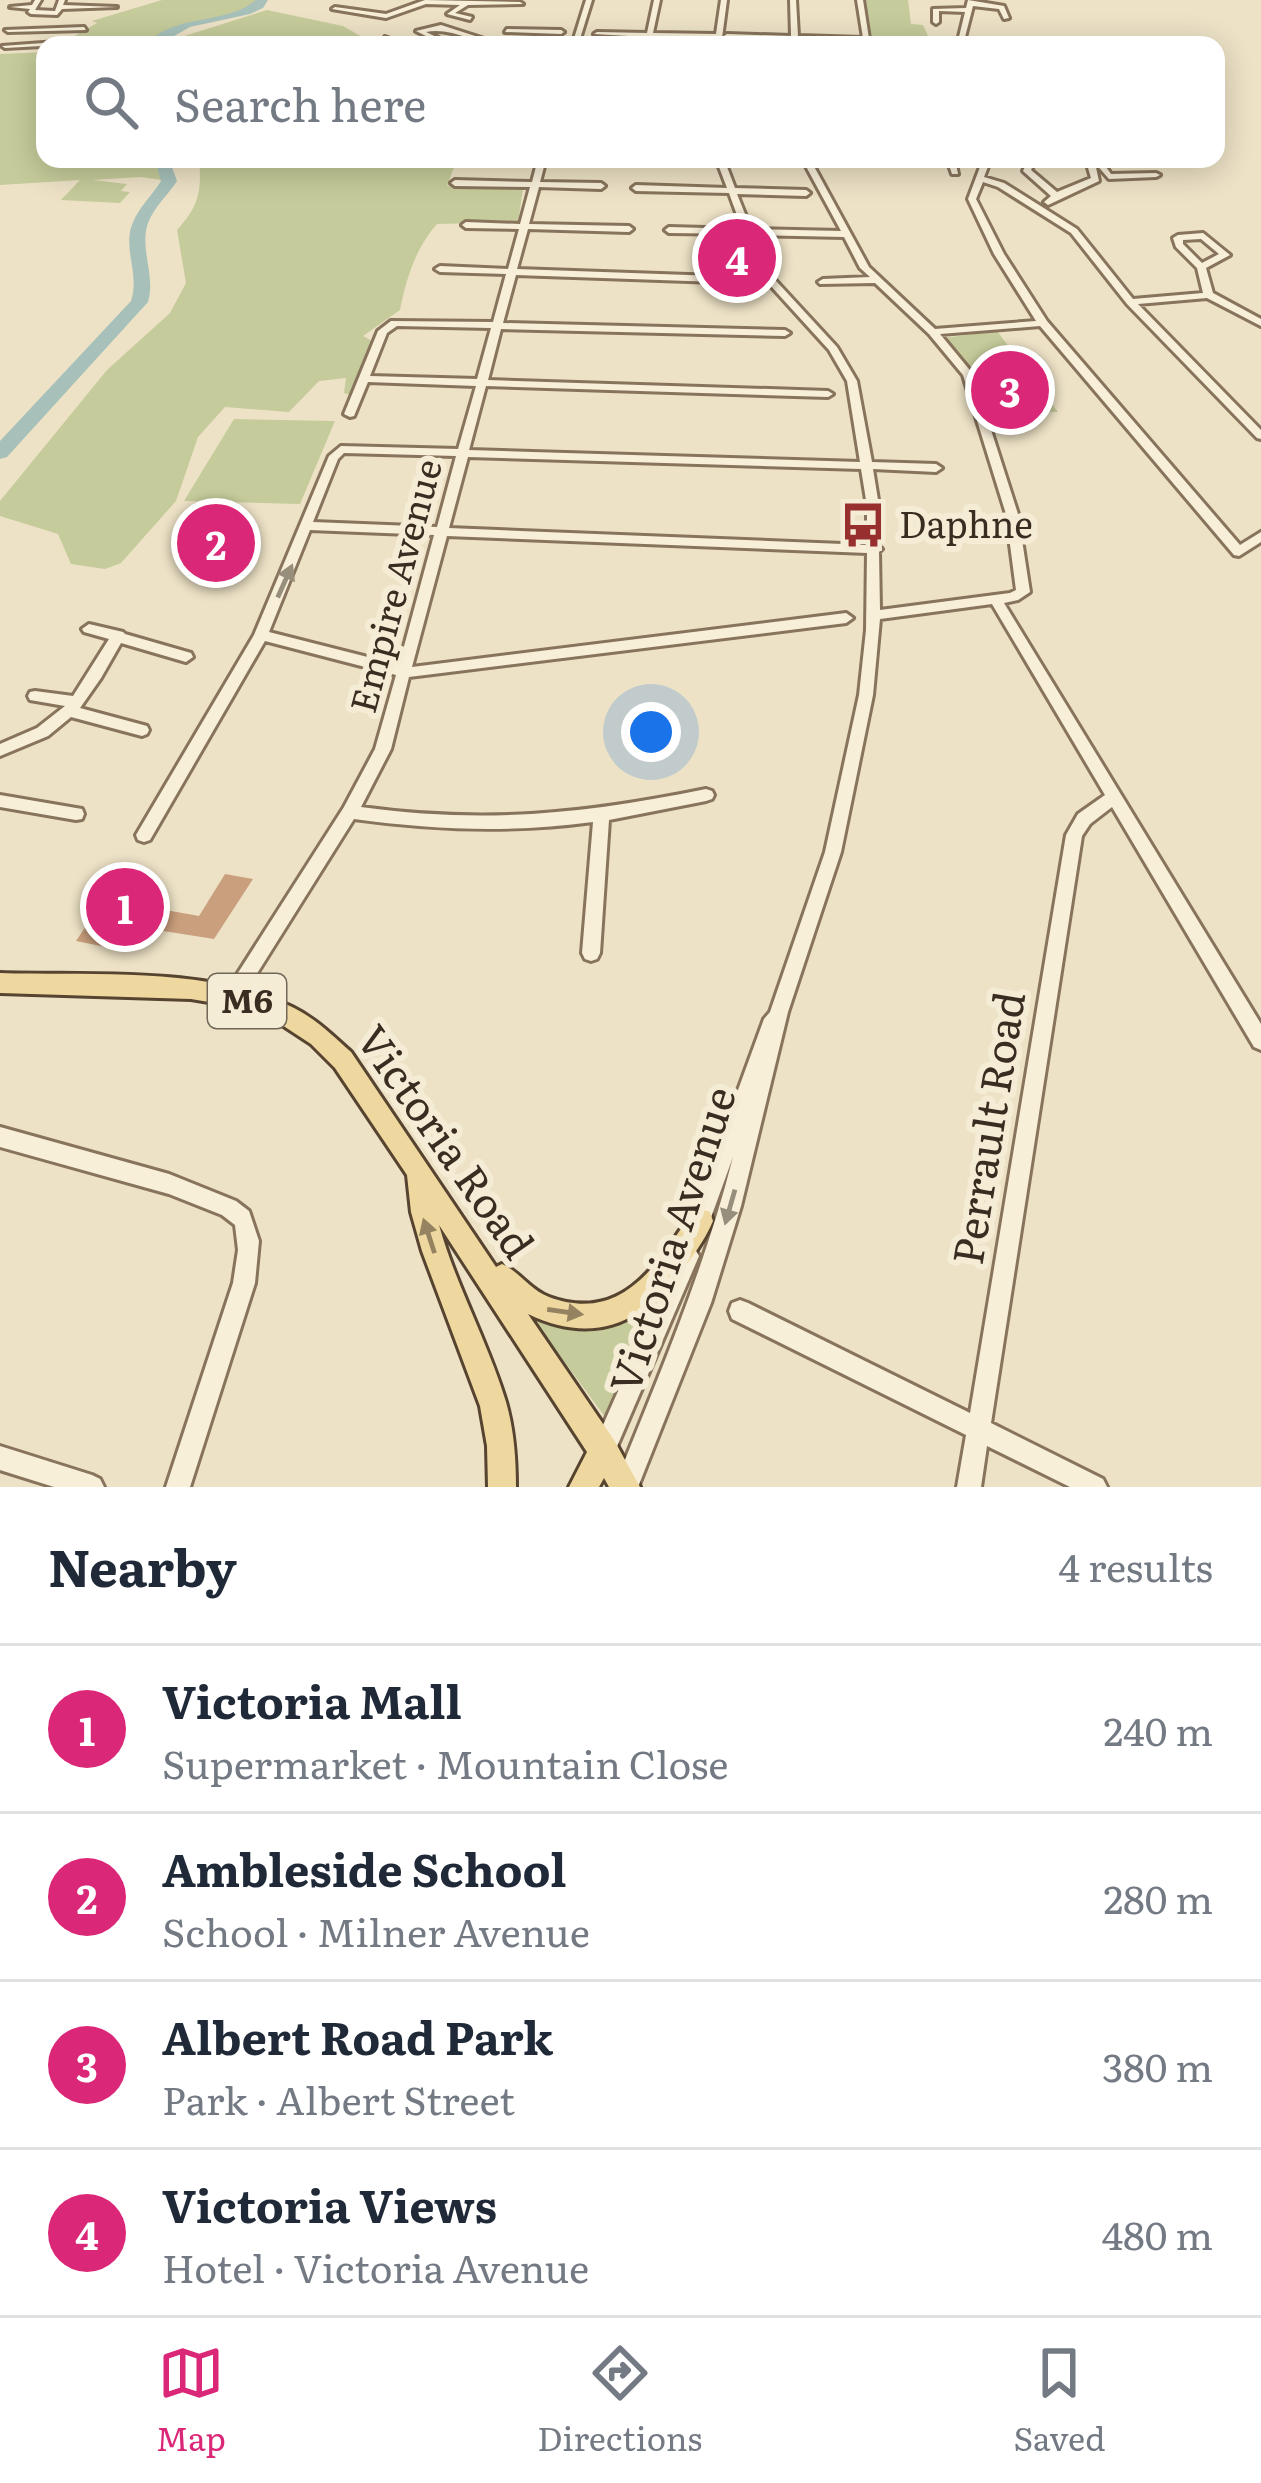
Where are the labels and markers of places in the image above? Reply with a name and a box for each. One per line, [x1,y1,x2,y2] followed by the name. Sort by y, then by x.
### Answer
[698,213,776,303] pin: 4
[971,345,1049,435] pin: 3
[899,496,1033,549] place label: Daphne
[177,498,255,588] pin: 2
[838,500,888,550] bus stop icon: Daphne
[86,862,164,952] pin: 1

